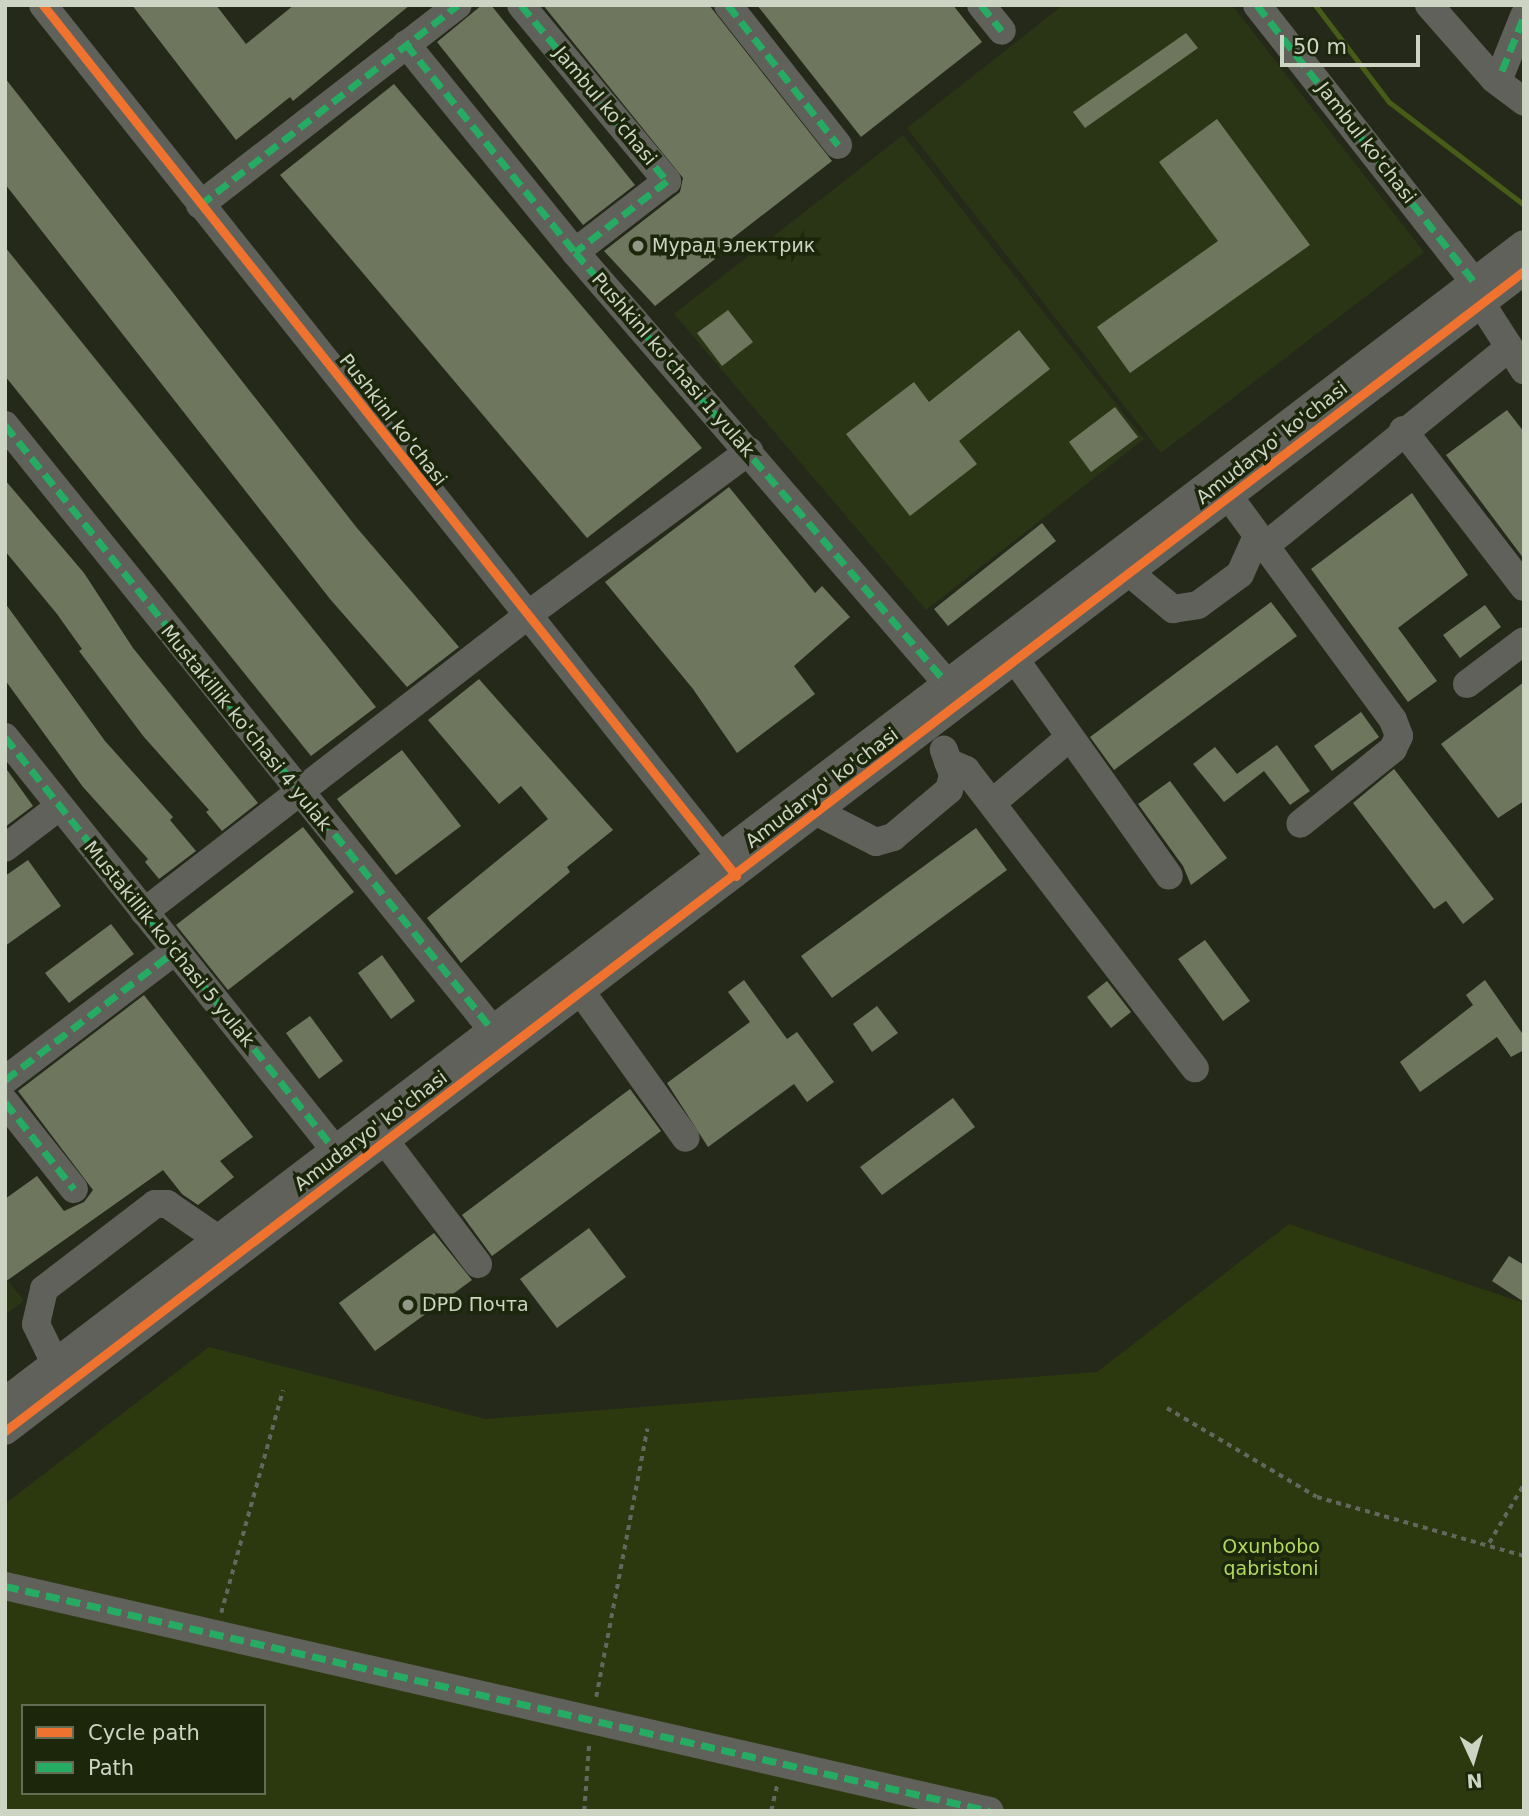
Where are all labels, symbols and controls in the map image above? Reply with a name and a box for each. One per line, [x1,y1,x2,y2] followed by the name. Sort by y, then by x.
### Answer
[1284,21,1424,65] scale bar
[1293,35,1347,59] text: 50 m
[549,42,661,170] street label: Jambul ko'chasi
[1312,78,1420,208] street label: Jambul ko'chasi
[652,235,815,257] place label: Мурад электрик
[630,238,646,254] marker: Мурад электрик
[587,268,759,462] street label: Pushkinl ko'chasi 1 yulak
[334,349,452,491] street label: Pushkinl ko'chasi
[1192,377,1352,509] street label: Amudaryo' ko'chasi
[156,620,336,836] street label: Mustakillik ko'chasi 4 yulak
[741,723,903,853] street label: Amudaryo' ko'chasi
[79,836,259,1052] street label: Mustakillik ko'chasi 5 yulak
[290,1066,452,1196] street label: Amudaryo' ko'chasi
[422,1294,529,1316] place label: DPD Почта
[400,1297,416,1313] marker: DPD Почта
[1222,1536,1320,1580] park label: Oxunbobo qabristoni
[21,1704,266,1795] legend
[88,1721,200,1745] text: Cycle path
[1438,1725,1508,1795] north arrow
[88,1756,134,1780] text: Path
[1466,1769,1483,1792] text: N

